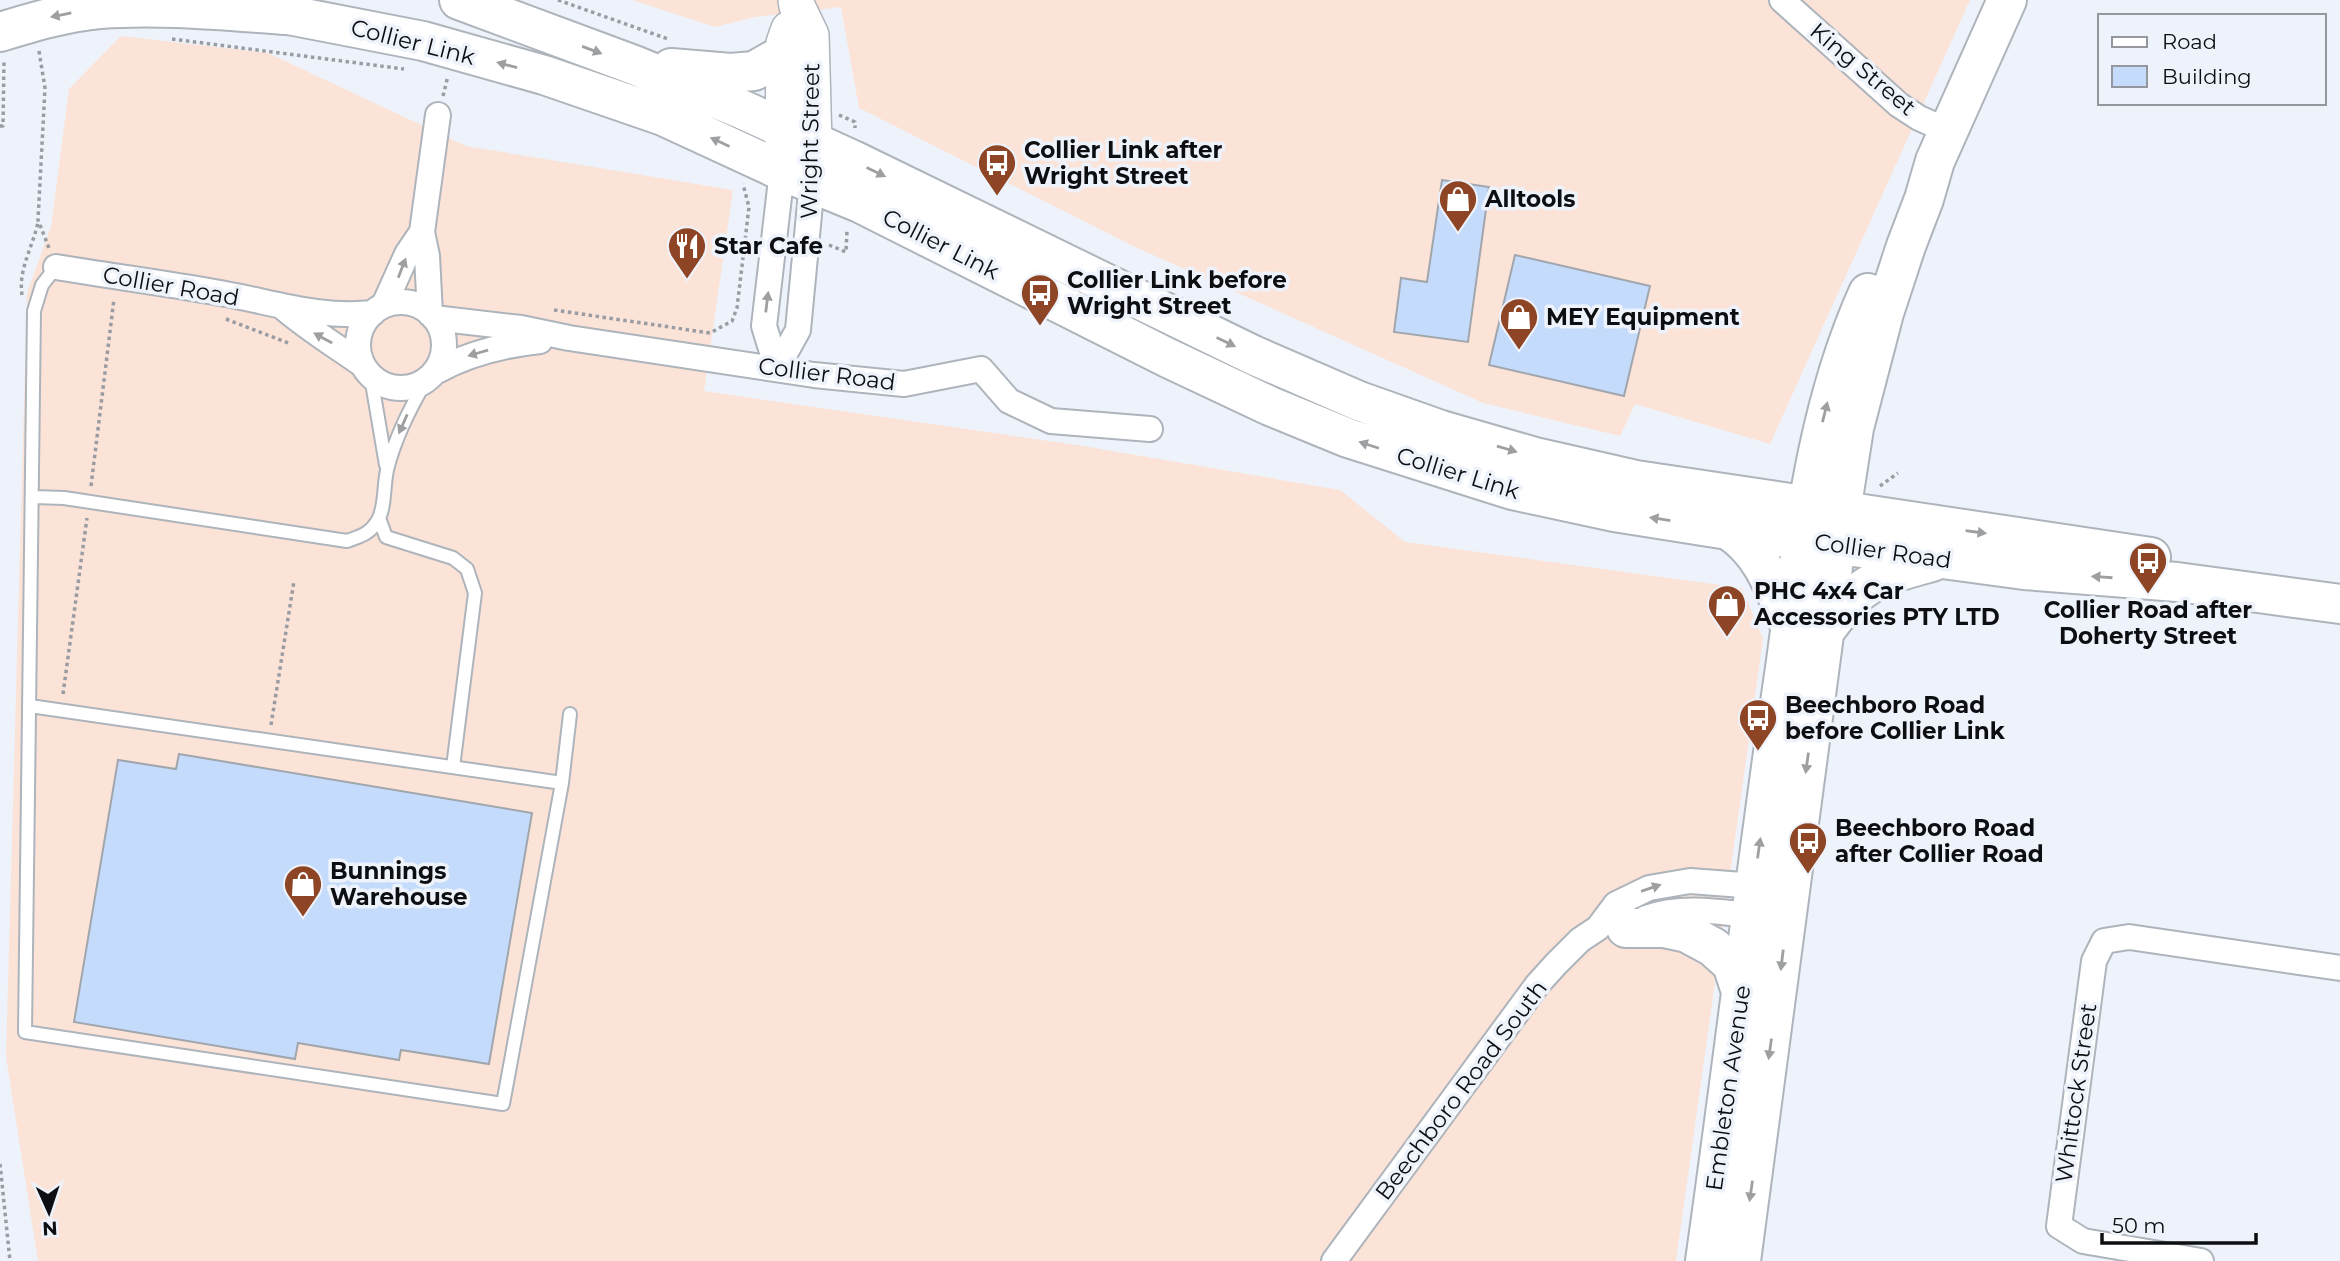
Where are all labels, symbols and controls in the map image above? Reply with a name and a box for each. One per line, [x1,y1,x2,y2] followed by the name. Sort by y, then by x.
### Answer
[50,10,72,21] one-way arrow
[348,13,478,71] street label: Collier Link
[2098,14,2326,105] legend
[1804,17,1922,121] street label: King Street
[2162,29,2217,54] text: Road
[581,44,602,55] one-way arrow
[496,59,518,70] one-way arrow
[795,63,825,219] street label: Wright Street
[2162,64,2252,89] text: Building
[1024,136,1222,190] place label: Collier Link after Wright Street
[710,137,730,148] one-way arrow
[976,142,1018,197] bus stop icon: Collier Link after Wright Street
[866,166,887,177] one-way arrow
[1437,178,1479,233] shop icon: Alltools
[1484,185,1575,213] place label: Alltools
[878,203,1004,285] street label: Collier Link
[666,225,708,280] restaurant icon: Star Cafe
[714,232,823,260] place label: Star Cafe
[396,257,407,278] one-way arrow
[101,260,241,312] street label: Collier Road
[1067,266,1287,320] place label: Collier Link before Wright Street
[1019,272,1061,327] bus stop icon: Collier Link before Wright Street
[762,291,773,313] one-way arrow
[1498,296,1540,351] shop icon: MEY Equipment
[1546,303,1740,331] place label: MEY Equipment
[313,332,332,344] one-way arrow
[1216,336,1236,348] one-way arrow
[467,349,488,359] one-way arrow
[757,352,897,396] street label: Collier Road
[1820,401,1831,423] one-way arrow
[397,413,408,434] one-way arrow
[1359,439,1380,450] one-way arrow
[1393,441,1523,505] street label: Collier Link
[1496,444,1518,455] one-way arrow
[1649,513,1671,524] one-way arrow
[1966,526,1988,537] one-way arrow
[1813,528,1953,574] street label: Collier Road
[2127,540,2169,595] bus stop icon: Collier Road after Doherty Street
[2091,571,2113,582] one-way arrow
[1753,577,2000,631] place label: PHC 4x4 Car Accessories PTY LTD
[1706,583,1748,638] shop icon: PHC 4x4 Car Accessories PTY LTD
[2044,596,2252,650] place label: Collier Road after Doherty Street
[1785,691,2006,745] place label: Beechboro Road before Collier Link
[1737,697,1779,752] bus stop icon: Beechboro Road before Collier Link
[1802,752,1813,774] one-way arrow
[1835,814,2044,868] place label: Beechboro Road after Collier Road
[1787,820,1829,875] bus stop icon: Beechboro Road after Collier Road
[1754,836,1765,858] one-way arrow
[330,857,467,911] place label: Bunnings Warehouse
[282,863,324,918] shop icon: Bunnings Warehouse
[1640,882,1661,893] one-way arrow
[1776,949,1787,971] one-way arrow
[1369,975,1553,1205] street label: Beechboro Road South
[1700,983,1756,1193] street label: Embleton Avenue
[2050,1001,2102,1185] street label: Whittock Street
[1764,1038,1775,1060] one-way arrow
[14,1177,84,1247] north arrow
[1745,1180,1756,1202] one-way arrow
[2102,1202,2256,1246] scale bar
[2112,1213,2166,1238] text: 50 m
[42,1217,58,1240] text: N

